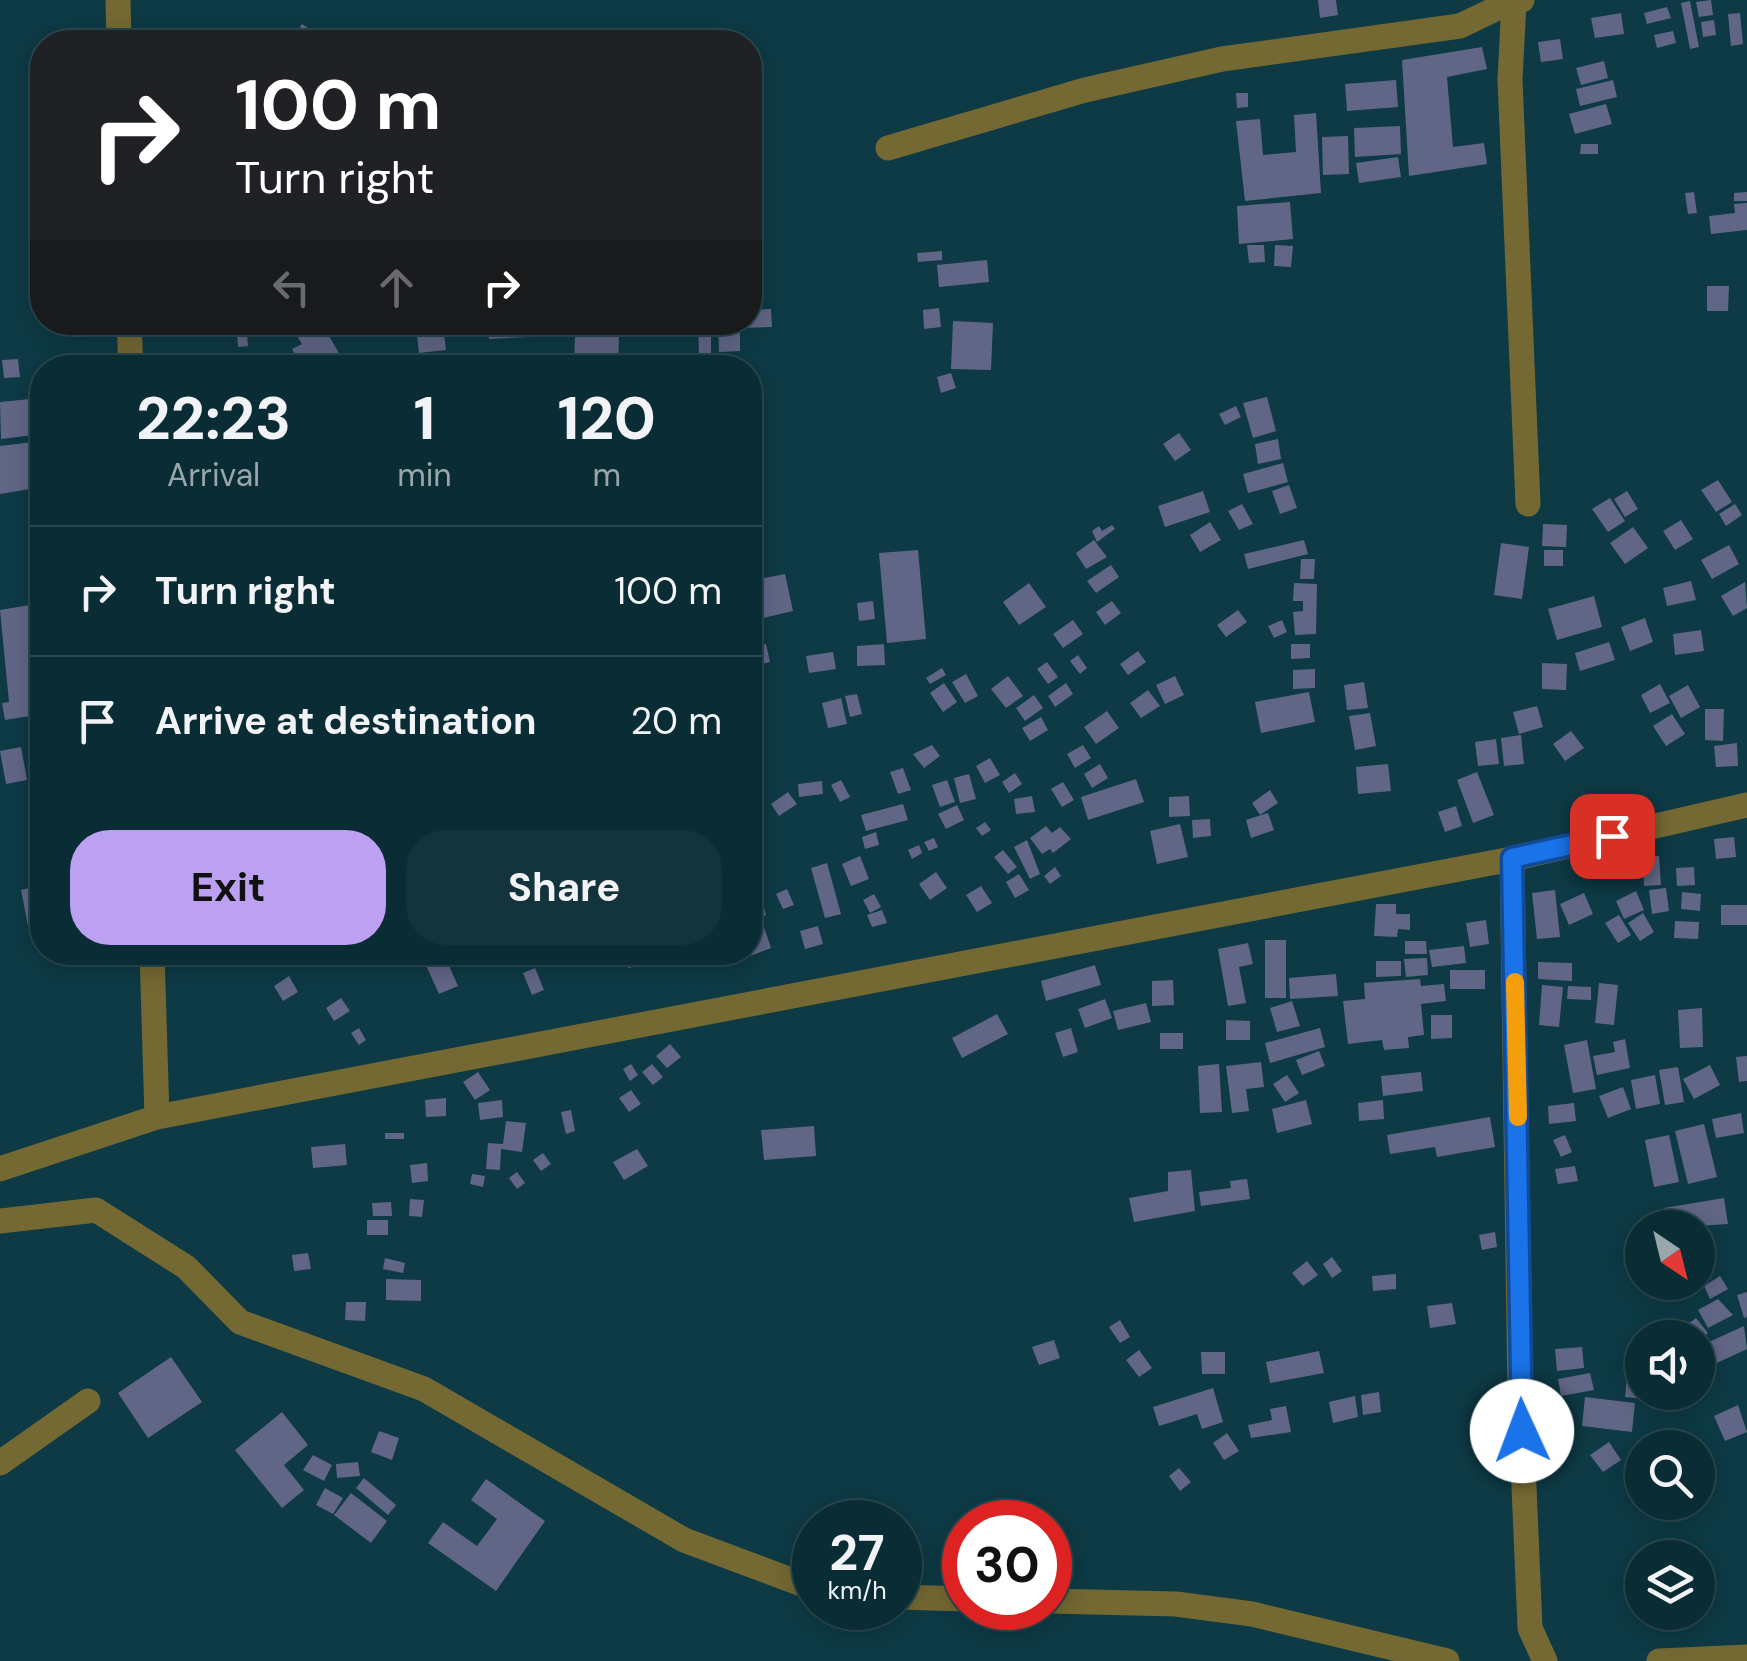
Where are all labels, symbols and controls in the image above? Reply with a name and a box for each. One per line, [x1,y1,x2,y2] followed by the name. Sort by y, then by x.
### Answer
[235,60,441,151] text: 100 m
[70,70,200,200] icon: right
[235,148,434,207] text: Turn right
[264,260,319,315] icon: left
[369,260,424,315] icon: ahead
[474,260,529,315] icon: right
[136,379,291,458] text: 22:23
[413,379,435,458] text: 1
[558,379,656,458] text: 120
[167,454,260,496] text: Arrival
[397,454,452,496] text: min
[593,454,621,496] text: m
[70,564,125,619] icon: right
[155,566,336,616] text: Turn right
[614,566,722,616] text: 100 m
[70,694,125,749] icon: arrive
[155,696,537,746] text: Arrive at destination
[631,696,722,746] text: 20 m
[1570,794,1655,879] pin
[1585,809,1640,864] icon: arrive
[70,830,386,945] button: Exit
[406,830,722,945] button: Share
[1625,1210,1715,1300] north arrow
[1625,1210,1715,1630] map controls
[1625,1320,1715,1410] button: sound
[1470,1379,1574,1483] position arrow
[1625,1430,1715,1520] button: search
[942,1500,1072,1630] speed limit sign: 30
[829,1520,885,1586] text: 27
[1625,1540,1715,1630] button: layers
[827,1574,887,1607] text: km/h

